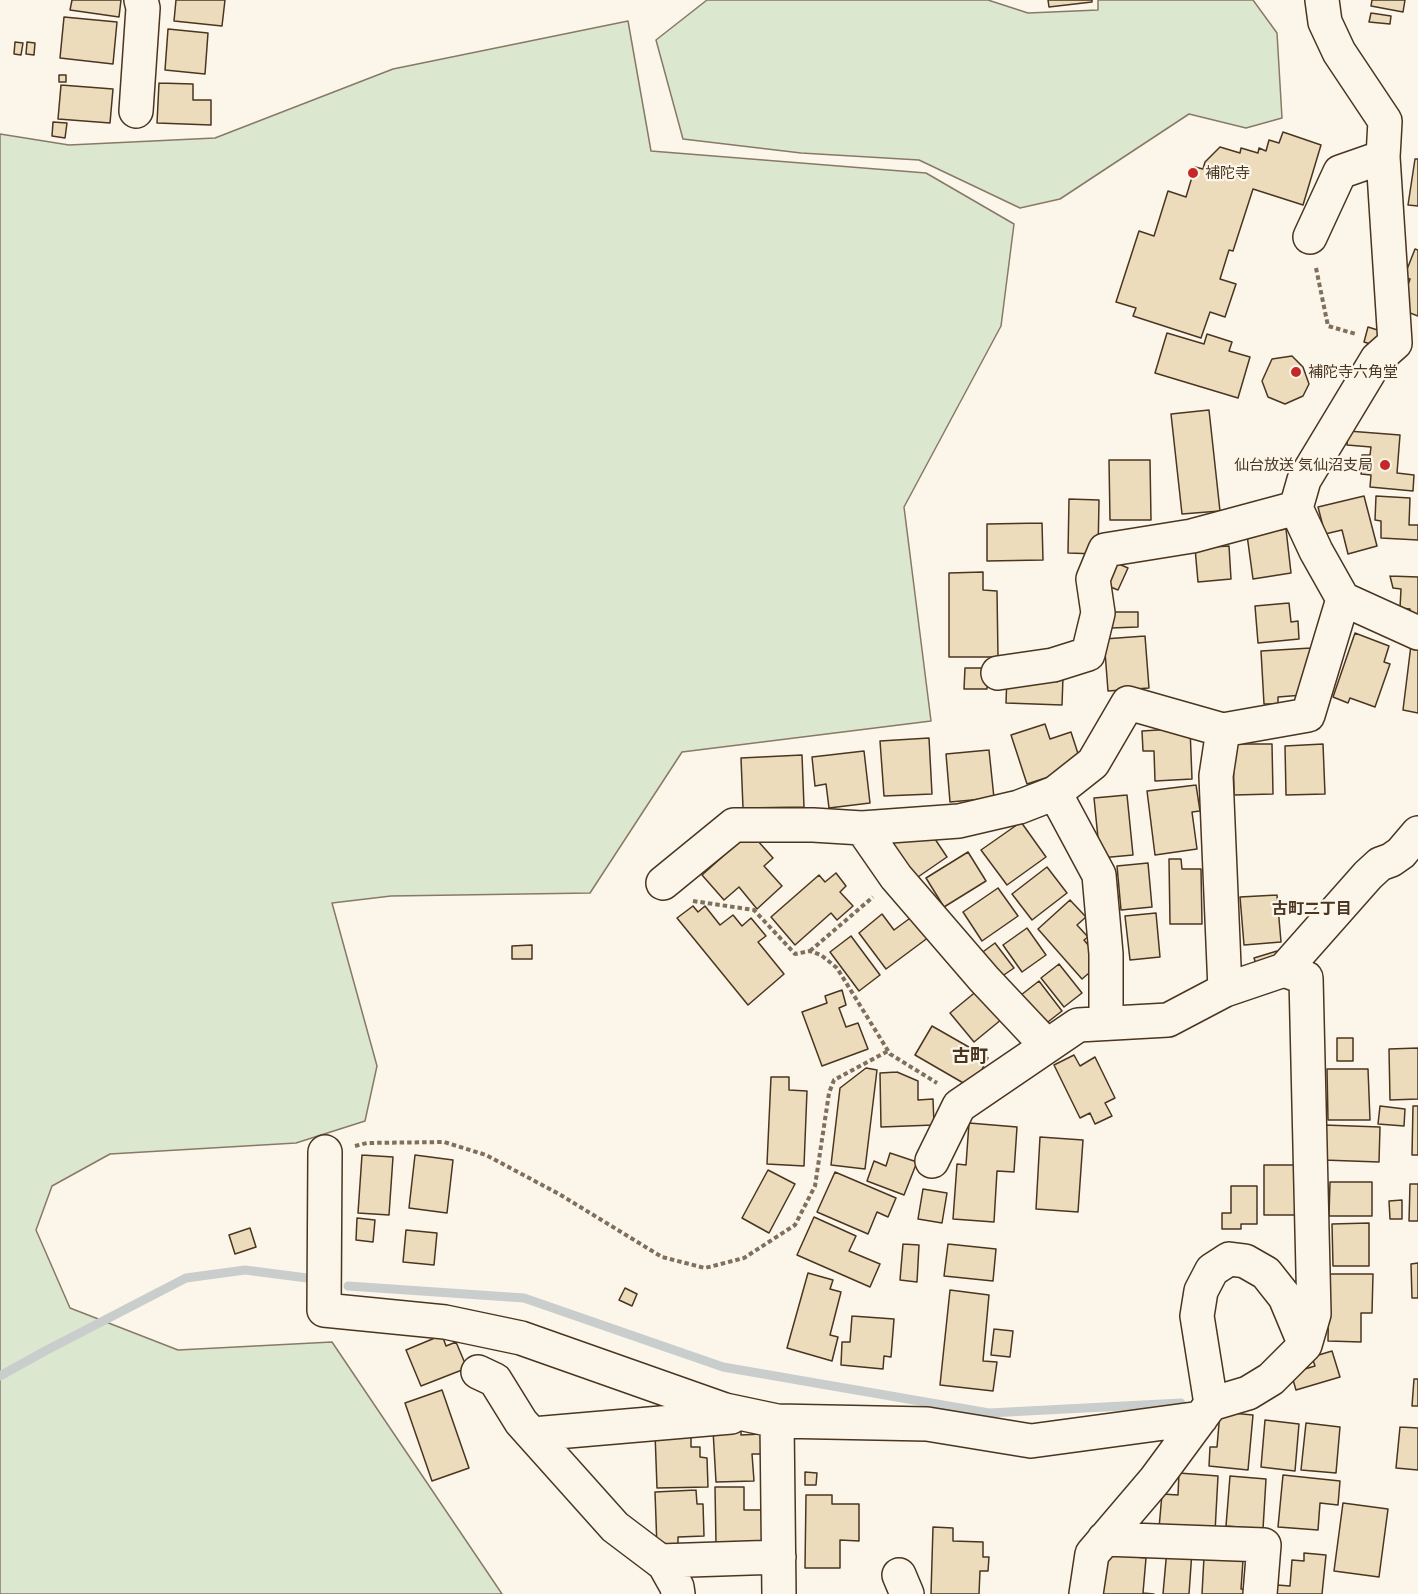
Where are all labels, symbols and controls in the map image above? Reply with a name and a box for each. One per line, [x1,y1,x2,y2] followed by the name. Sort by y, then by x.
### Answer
[1205,164,1250,182] place label: 補陀寺
[1186,166,1200,180] marker: 補陀寺
[1308,363,1398,381] place label: 補陀寺六角堂
[1289,365,1303,379] marker: 補陀寺六角堂
[1234,456,1373,474] place label: 仙台放送 気仙沼支局
[1378,458,1392,472] marker: 仙台放送 気仙沼支局
[1272,899,1352,919] district label: 古町二丁目
[952,1046,988,1068] district label: 古町

